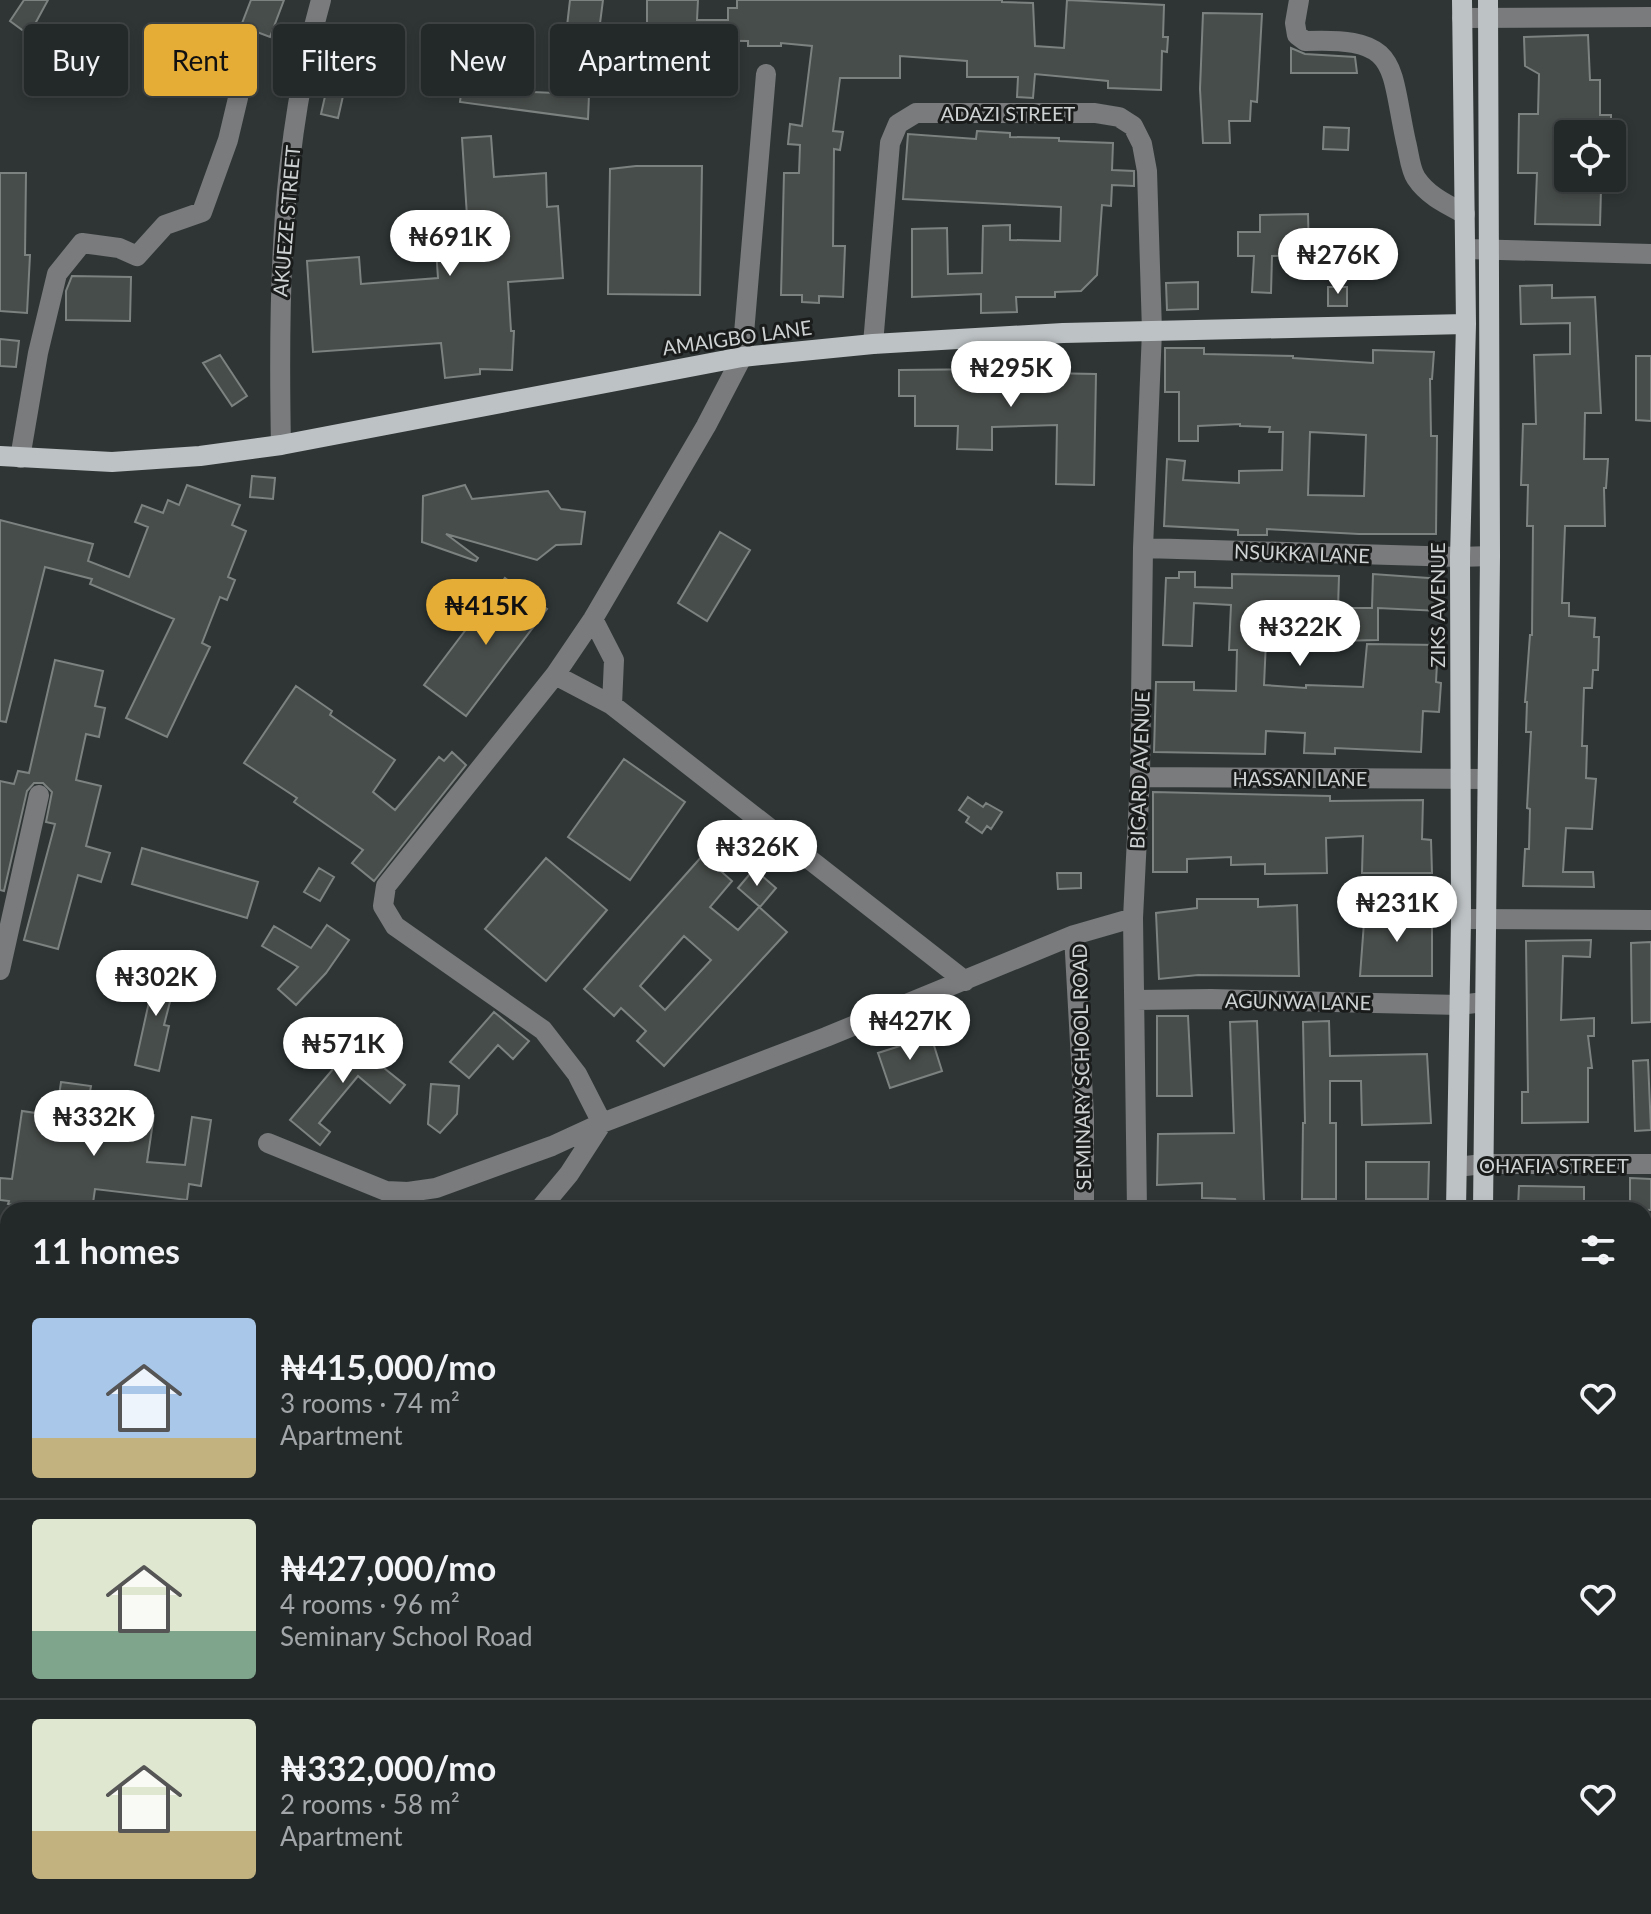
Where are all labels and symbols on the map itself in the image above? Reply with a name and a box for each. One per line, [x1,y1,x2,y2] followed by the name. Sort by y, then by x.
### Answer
[941,101,1076,125] street label: ADAZI STREET
[267,144,305,298] street label: AKUEZE STREET
[394,210,506,278] pin: ₦691K
[1282,228,1394,296] pin: ₦276K
[661,315,813,359] street label: AMAIGBO LANE
[955,341,1067,409] pin: ₦295K
[1234,539,1370,567] street label: NSUKKA LANE
[1425,542,1449,668] street label: ZIKS AVENUE
[430,579,542,647] pin: ₦415K
[1244,600,1356,668] pin: ₦322K
[1124,691,1154,849] street label: BIGARD AVENUE
[1233,766,1367,790] street label: HASSAN LANE
[701,820,813,888] pin: ₦326K
[1341,876,1453,944] pin: ₦231K
[1067,943,1095,1191] street label: SEMINARY SCHOOL ROAD
[100,950,212,1018] pin: ₦302K
[1225,988,1371,1014] street label: AGUNWA LANE
[854,994,966,1062] pin: ₦427K
[287,1017,399,1085] pin: ₦571K
[38,1090,150,1158] pin: ₦332K
[1479,1153,1629,1177] street label: OHAFIA STREET

